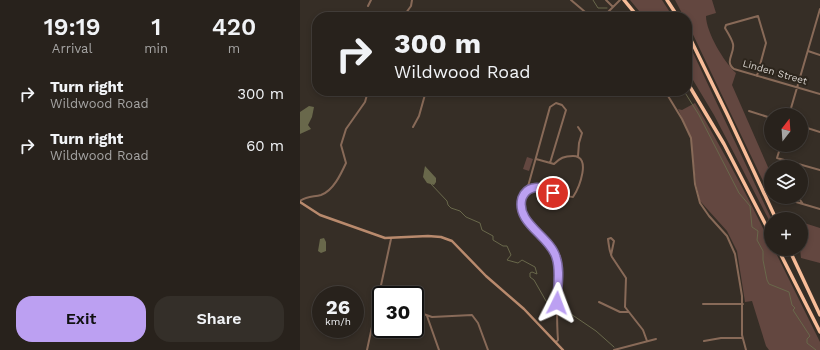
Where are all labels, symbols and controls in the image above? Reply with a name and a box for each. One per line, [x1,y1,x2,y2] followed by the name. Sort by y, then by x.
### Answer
[44,13,101,41] text: 19:19
[151,13,161,41] text: 1
[212,13,256,41] text: 420
[394,27,481,60] text: 300 m
[328,28,380,80] icon: right
[52,41,92,56] text: Arrival
[144,41,168,56] text: min
[228,41,240,56] text: m
[741,58,809,87] street label: Linden Street
[394,61,531,82] text: Wildwood Road
[50,78,123,96] text: Turn right
[16,83,38,105] icon: right
[237,85,284,103] text: 300 m
[50,96,149,111] text: Wildwood Road
[764,108,808,152] north arrow
[764,108,808,256] map controls
[50,130,123,148] text: Turn right
[16,135,38,157] icon: right
[246,137,284,155] text: 60 m
[50,148,149,163] text: Wildwood Road
[764,160,808,204] button: layers
[536,176,570,210] pin
[542,182,564,204] icon: arrive
[764,212,808,256] button: +
[536,282,578,324] position arrow
[372,286,424,338] speed limit sign: 30
[326,295,350,319] text: 26
[16,296,146,342] button: Exit
[154,296,284,342] button: Share
[325,316,351,327] text: km/h

